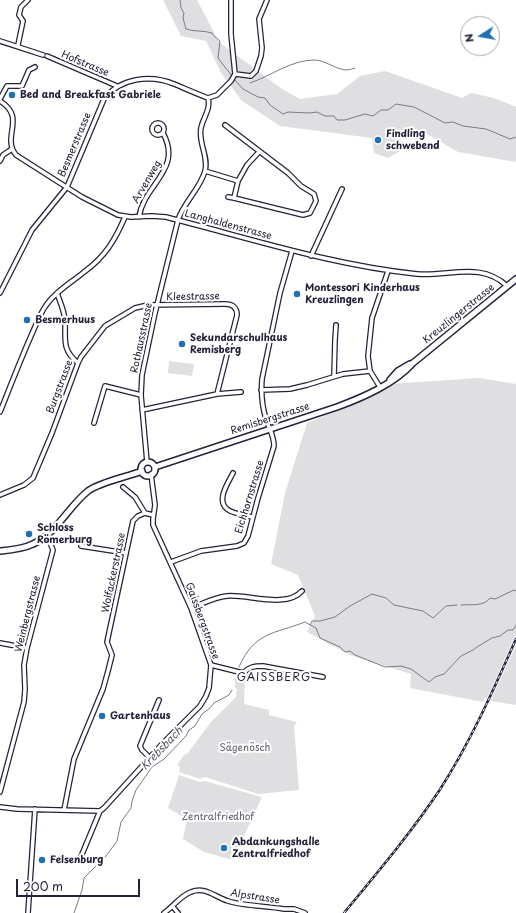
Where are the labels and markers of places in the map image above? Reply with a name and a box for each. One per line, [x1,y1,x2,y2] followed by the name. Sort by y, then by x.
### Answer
[20,89,161,101] place label: Bed and Breakfast Gabriele
[7,90,17,100] marker: Bed and Breakfast Gabriele
[386,128,439,152] place label: Findling schwebend
[373,135,383,145] marker: Findling schwebend
[305,282,420,306] place label: Montessori Kinderhaus Kreuzlingen
[292,289,302,299] marker: Montessori Kinderhaus Kreuzlingen
[35,314,95,326] place label: Besmerhuus
[22,315,32,325] marker: Besmerhuus
[190,332,287,356] place label: Sekundarschulhaus Remisberg
[177,339,187,349] marker: Sekundarschulhaus Remisberg
[37,522,92,546] place label: Schloss Römerburg
[24,529,34,539] marker: Schloss Römerburg
[110,710,170,722] place label: Gartenhaus
[97,711,107,721] marker: Gartenhaus
[232,836,320,860] place label: Abdankungshalle Zentralfriedhof
[219,843,229,853] marker: Abdankungshalle Zentralfriedhof
[50,854,103,866] place label: Felsenburg
[37,855,47,865] marker: Felsenburg

